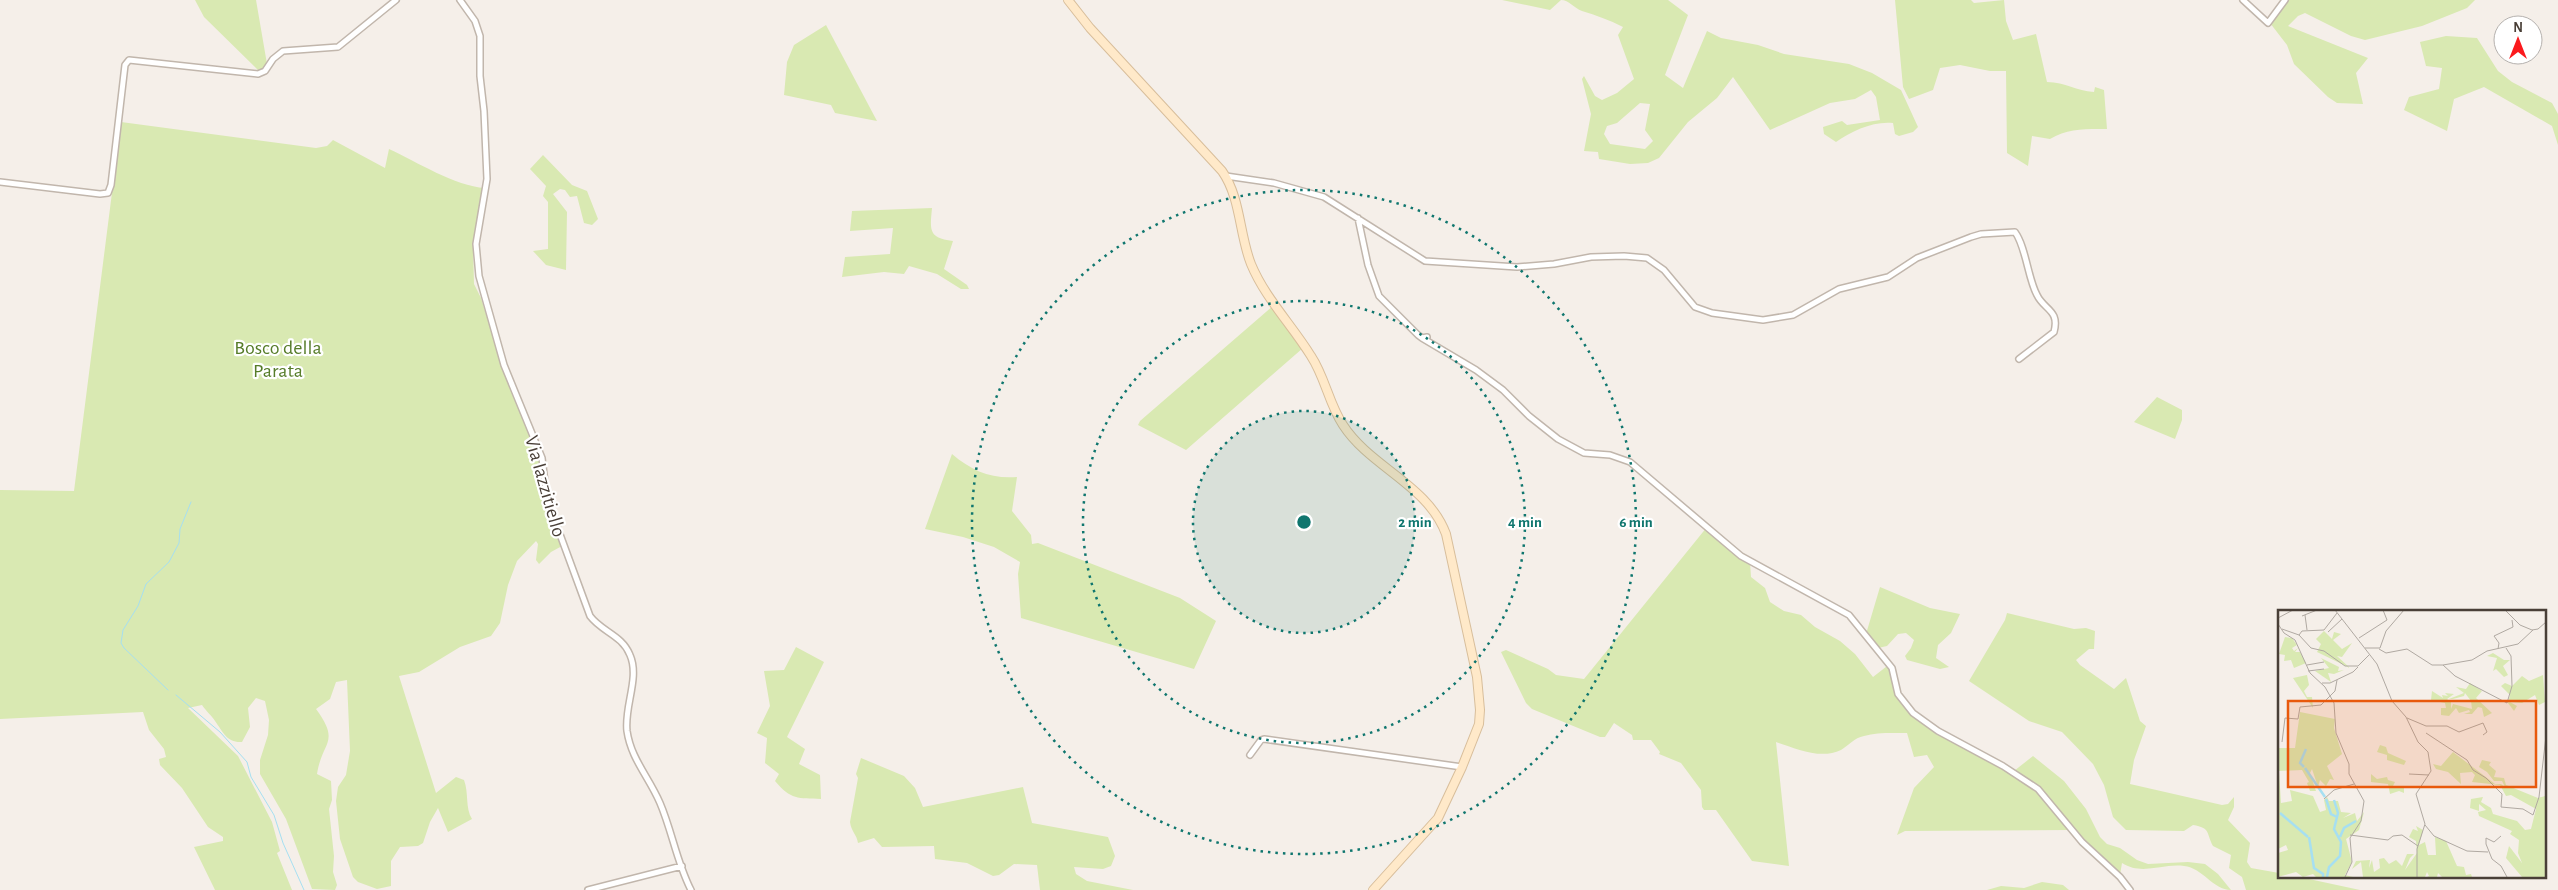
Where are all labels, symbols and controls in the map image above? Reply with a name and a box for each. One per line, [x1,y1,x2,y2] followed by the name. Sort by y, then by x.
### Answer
[2493,15,2543,65] north arrow
[2513,21,2523,35] text: N
[234,338,322,381] park label: Bosco della Parata
[521,433,569,539] street label: Via Iazzitiello
[1295,513,1313,531] centre of rings
[1398,515,1432,530] text: 2 min
[1508,515,1542,530] text: 4 min
[1619,515,1653,530] text: 6 min
[2278,610,2546,878] inset map

